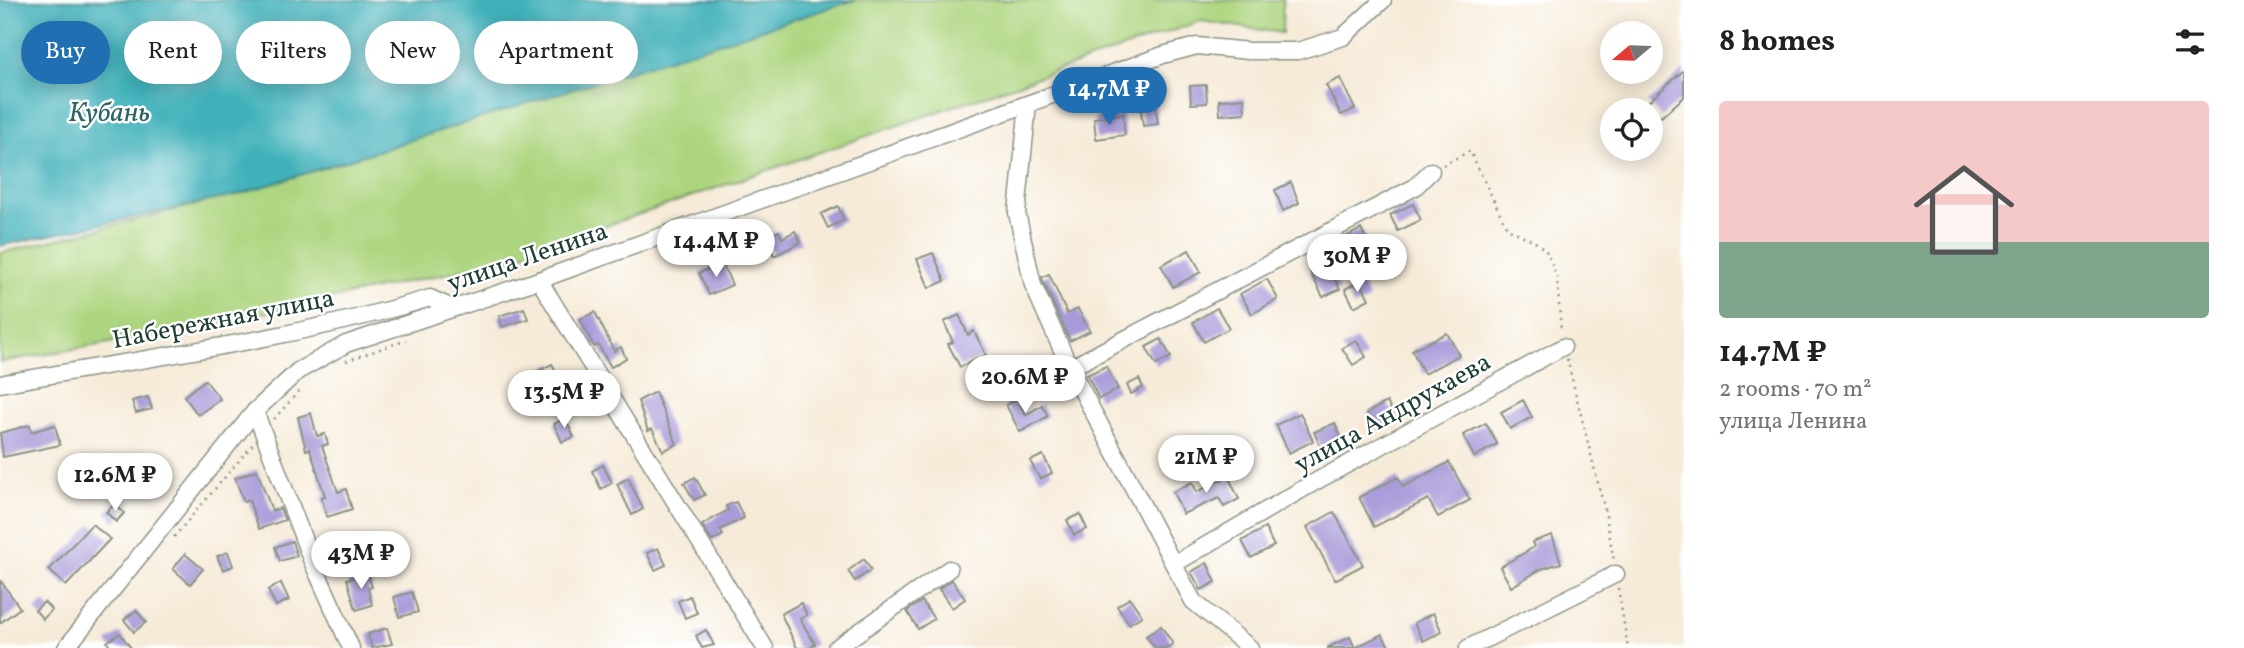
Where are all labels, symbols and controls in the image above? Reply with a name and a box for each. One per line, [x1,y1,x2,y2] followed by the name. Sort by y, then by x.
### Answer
[21,21,110,84] chip: Buy
[124,21,222,84] chip: Rent
[236,21,351,84] chip: Filters
[365,21,460,84] chip: New
[474,21,638,84] chip: Apartment
[1600,21,1662,84] north arrow
[1600,21,1663,161] map controls
[1719,21,1835,63] text: 8 homes
[2171,23,2209,61] icon: filters
[1044,68,1174,127] pin: 14.7M ₽
[1068,74,1150,106] text: 14.7M ₽
[68,94,150,133] water label: Кубань
[1600,98,1663,161] button: locate
[1901,147,2027,273] icon: home
[442,214,613,302] street label: улица Ленина
[651,219,781,279] pin: 14.4M ₽
[673,226,759,258] text: 14.4M ₽
[1308,234,1406,294] pin: 30M ₽
[1323,241,1391,273] text: 30M ₽
[109,281,338,359] street label: Набережная улица
[1719,332,1827,374] text: 14.7M ₽
[1288,345,1498,483] street label: улица Андрухаева
[960,356,1090,415] pin: 20.6M ₽
[981,362,1069,394] text: 20.6M ₽
[499,370,629,430] pin: 13.5M ₽
[1719,374,1872,406] text: 2 rooms · 70 m²
[524,377,604,409] text: 13.5M ₽
[1719,406,1868,438] text: улица Ленина
[1157,435,1255,495] pin: 21M ₽
[1174,442,1238,474] text: 21M ₽
[50,454,180,513] pin: 12.6M ₽
[74,460,156,492] text: 12.6M ₽
[312,532,410,591] pin: 43M ₽
[327,538,395,570] text: 43M ₽

